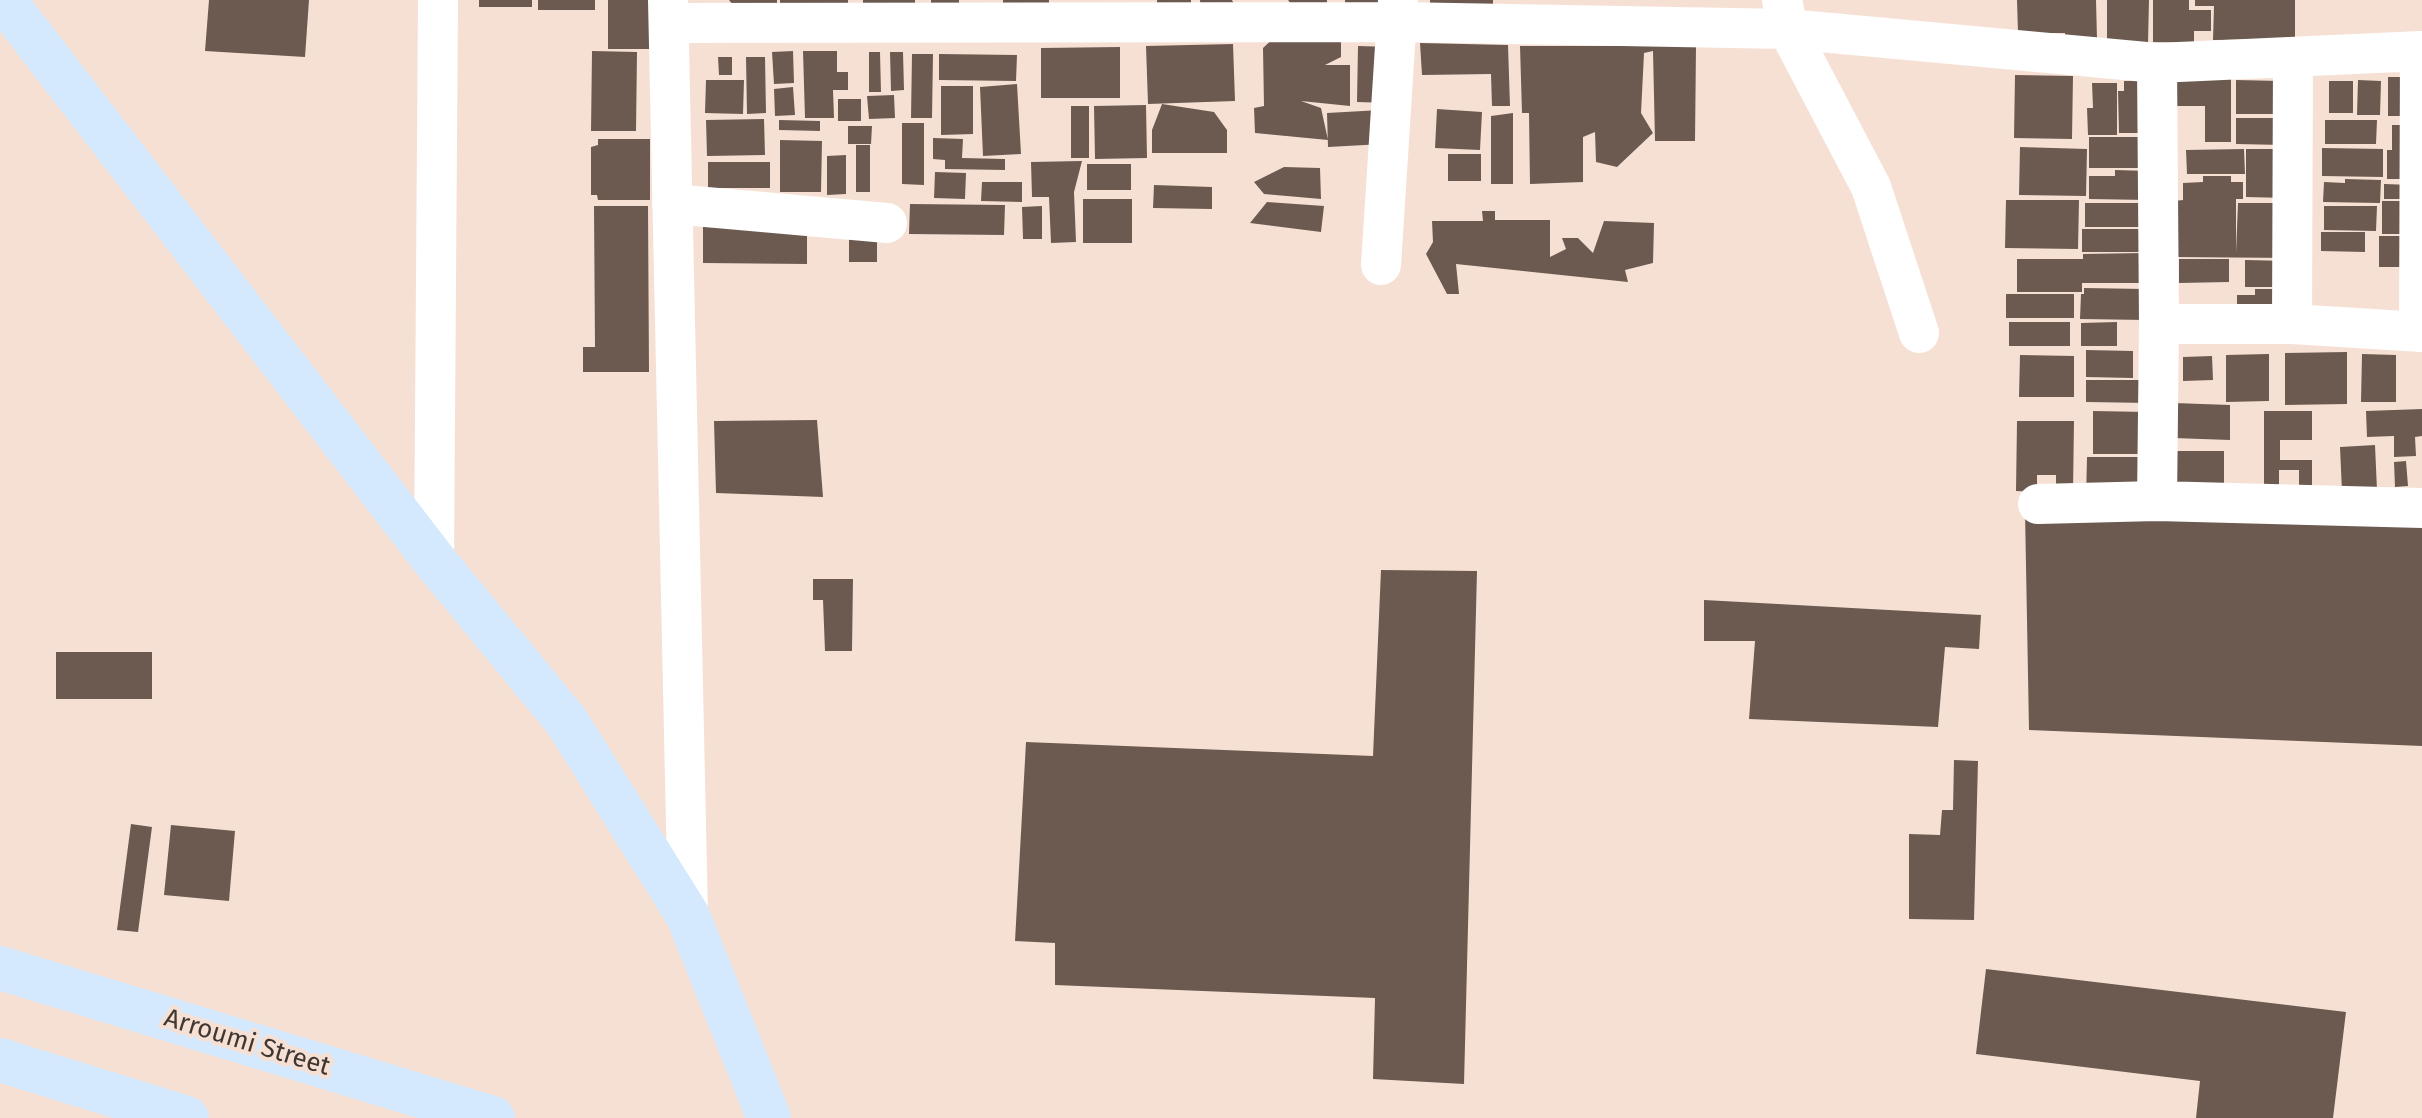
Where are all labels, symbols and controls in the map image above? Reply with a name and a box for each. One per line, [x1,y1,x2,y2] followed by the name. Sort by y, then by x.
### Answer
[160,1003,334,1083] street label: Arroumi Street

